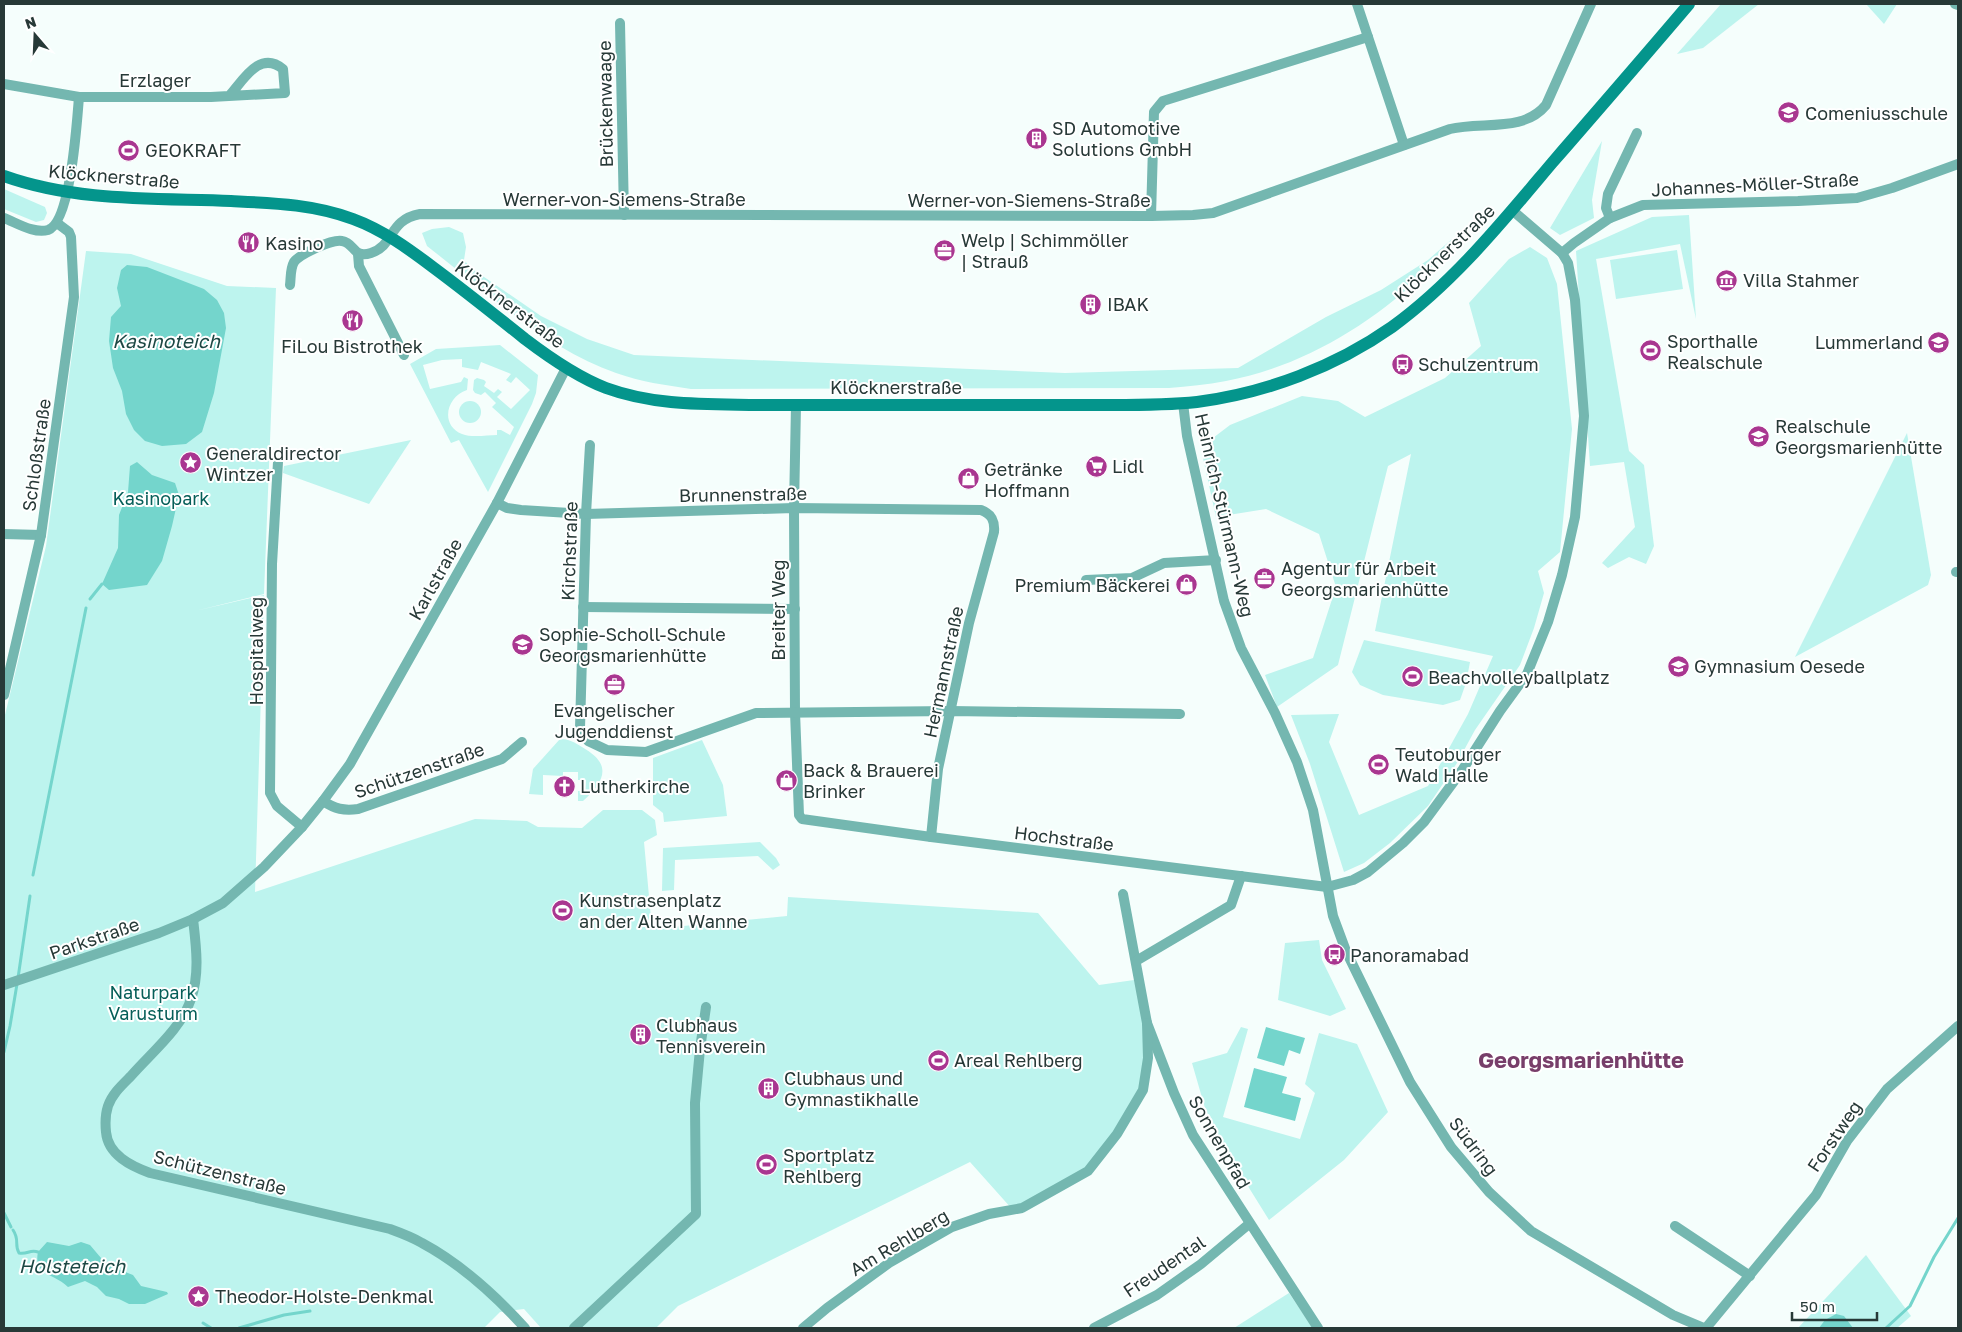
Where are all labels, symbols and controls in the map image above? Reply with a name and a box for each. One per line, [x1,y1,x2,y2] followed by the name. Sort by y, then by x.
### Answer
[10,10,60,60] north arrow
[23,12,38,32] text: N
[593,40,617,168] street label: Brückenwaage
[119,69,191,91] street label: Erzlager
[1777,101,1801,125] school or university icon: Comeniusschule
[1805,102,1948,124] place label: Comeniusschule
[1052,117,1192,160] place label: SD Automotive Solutions GmbH
[1024,126,1048,150] building icon: SD Automotive Solutions GmbH
[117,138,141,162] sports icon: GEOKRAFT
[145,139,241,161] place label: GEOKRAFT
[47,159,181,193] street label: Klöcknerstraße
[1651,168,1859,200] street label: Johannes-Möller-Straße
[502,188,746,210] street label: Werner-von-Siemens-Straße
[907,189,1151,211] street label: Werner-von-Siemens-Straße
[1389,199,1499,307] street label: Klöcknerstraße
[961,229,1129,272] place label: Welp | Schimmöller | Strauß
[237,231,261,255] restaurant icon: Kasino
[265,232,324,254] place label: Kasino
[933,238,957,262] office icon: Welp | Schimmöller | Strauß
[451,256,569,352] street label: Klöcknerstraße
[1715,268,1739,292] museum icon: Villa Stahmer
[1743,269,1859,291] place label: Villa Stahmer
[1079,292,1103,316] building icon: IBAK
[1107,293,1149,315] place label: IBAK
[340,309,364,333] restaurant icon: FiLou Bistrothek
[112,329,221,352] water label: Kasinoteich
[1667,330,1763,373] place label: Sporthalle Realschule
[1927,330,1951,354] school or university icon: Lummerland
[1815,331,1923,353] place label: Lummerland
[281,335,423,357] place label: FiLou Bistrothek
[1639,339,1663,363] sports icon: Sporthalle Realschule
[1390,352,1414,376] bus stop icon: Schulzentrum
[1418,353,1539,375] place label: Schulzentrum
[830,376,962,398] street label: Klöcknerstraße
[17,397,55,513] street label: Schloßstraße
[1191,411,1259,619] street label: Heinrich-Stürmann-Weg
[1775,415,1942,458] place label: Realschule Georgsmarienhütte
[1747,424,1771,448] school or university icon: Realschule Georgsmarienhütte
[206,442,341,485] place label: Generaldirector Wintzer
[178,451,202,475] place icon: Generaldirector Wintzer
[1084,454,1108,478] supermarket icon: Lidl
[1112,455,1144,477] place label: Lidl
[984,458,1070,501] place label: Getränke Hoffmann
[956,467,980,491] shop icon: Getränke Hoffmann
[679,482,807,506] street label: Brunnenstraße
[112,487,210,509] park label: Kasinopark
[556,501,582,601] street label: Kirchstraße
[404,534,466,624] street label: Karlstraße
[1281,557,1448,600] place label: Agentur für Arbeit Georgsmarienhütte
[767,559,789,661] street label: Breiter Weg
[1253,566,1277,590] office icon: Agentur für Arbeit Georgsmarienhütte
[1174,573,1198,597] shop icon: Premium Bäckerei
[1014,574,1170,596] place label: Premium Bäckerei
[245,597,267,705] street label: Hospitalweg
[918,604,968,740] street label: Hermannstraße
[539,623,726,666] place label: Sophie-Scholl-Schule Georgsmarienhütte
[511,632,535,656] school or university icon: Sophie-Scholl-Schule Georgsmarienhütte
[1666,654,1690,678] school or university icon: Gymnasium Oesede
[1694,655,1865,677] place label: Gymnasium Oesede
[1400,665,1424,689] sports icon: Beachvolleyballplatz
[1428,666,1610,688] place label: Beachvolleyballplatz
[602,673,626,697] office icon: Evangelischer Jugenddienst
[553,699,675,742] place label: Evangelischer Jugenddienst
[351,737,487,803] street label: Schützenstraße
[1395,743,1501,786] place label: Teutoburger Wald Halle
[1367,752,1391,776] sports icon: Teutoburger Wald Halle
[803,759,939,802] place label: Back & Brauerei Brinker
[775,768,799,792] shop icon: Back & Brauerei Brinker
[552,774,576,798] church icon: Lutherkirche
[580,775,690,797] place label: Lutherkirche
[1013,821,1115,855] street label: Hochstraße
[579,889,747,932] place label: Kunstrasenplatz an der Alten Wanne
[551,898,575,922] sports icon: Kunstrasenplatz an der Alten Wanne
[46,912,142,964] street label: Parkstraße
[1322,943,1346,967] bus stop icon: Panoramabad
[1350,944,1469,966] place label: Panoramabad
[108,981,198,1024] park label: Naturpark Varusturm
[656,1014,766,1057] place label: Clubhaus Tennisverein
[628,1023,652,1047] building icon: Clubhaus Tennisverein
[1478,1046,1684,1073] district label: Georgsmarienhütte
[926,1048,950,1072] sports icon: Areal Rehlberg
[954,1049,1083,1071] place label: Areal Rehlberg
[784,1067,919,1110] place label: Clubhaus und Gymnastikhalle
[756,1076,780,1100] building icon: Clubhaus und Gymnastikhalle
[1184,1091,1256,1193] street label: Sonnenpfad
[1802,1096,1866,1176] street label: Forstweg
[1445,1112,1503,1180] street label: Südring
[783,1144,875,1187] place label: Sportplatz Rehlberg
[151,1145,289,1199] street label: Schützenstraße
[755,1153,779,1177] sports icon: Sportplatz Rehlberg
[846,1204,952,1280] street label: Am Rehlberg
[1119,1230,1209,1302] street label: Freudental
[19,1254,126,1277] water label: Holsteteich
[187,1284,211,1308] place icon: Theodor-Holste-Denkmal
[215,1285,434,1307] place label: Theodor-Holste-Denkmal
[1792,1290,1877,1322] scale bar
[1800,1297,1835,1315] text: 50 m

